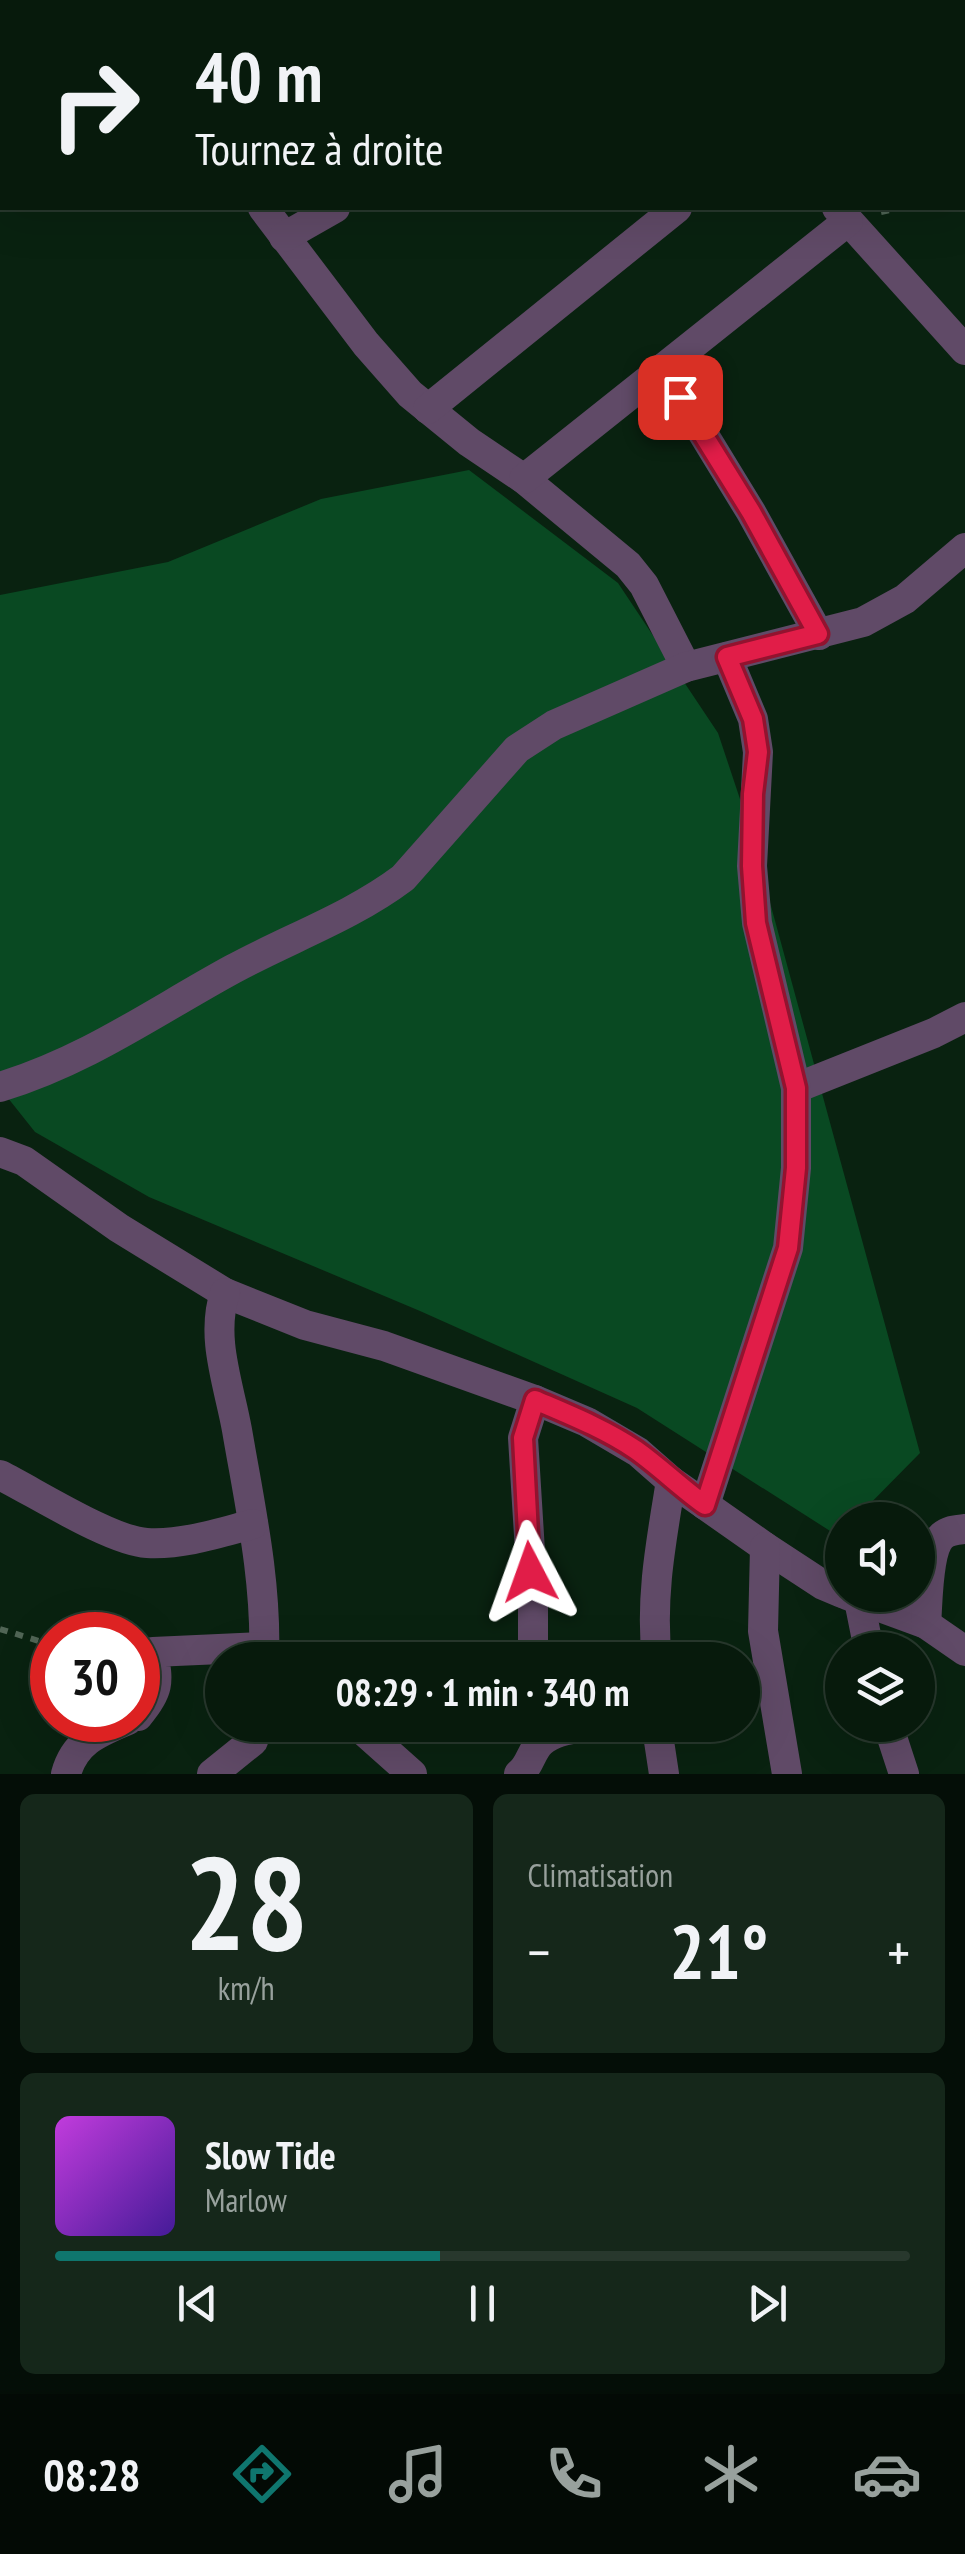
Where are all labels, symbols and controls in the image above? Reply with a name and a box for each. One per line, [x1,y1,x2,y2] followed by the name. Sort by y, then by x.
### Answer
[195,31,323,121] text: 40 m
[30,40,160,170] icon: right
[195,119,444,177] text: Tournez à droite
[638,355,723,440] pin
[653,370,708,425] icon: arrive
[825,1502,935,1742] map controls
[825,1502,935,1612] button: sound
[478,1520,582,1624] position arrow
[30,1612,160,1742] speed limit sign: 30
[825,1632,935,1742] button: layers
[336,1667,629,1716] text: 08:29 · 1 min · 340 m
[184,1818,308,1986] text: 28
[528,1854,673,1896] text: Climatisation
[669,1903,768,2000] text: 21°
[528,1916,550,1987] text: −
[887,1916,910,1987] text: +
[218,1967,275,2009] text: km/h
[205,2130,336,2179] text: Slow Tide
[205,2179,287,2221] text: Marlow
[170,2276,225,2331] icon: previous
[455,2276,510,2331] icon: pause
[740,2276,795,2331] icon: next
[227,2439,297,2509] icon: directions
[383,2439,453,2509] icon: music
[539,2439,609,2509] icon: phone
[696,2439,766,2509] icon: climate
[852,2439,922,2509] icon: car
[43,2445,140,2503] text: 08:28

